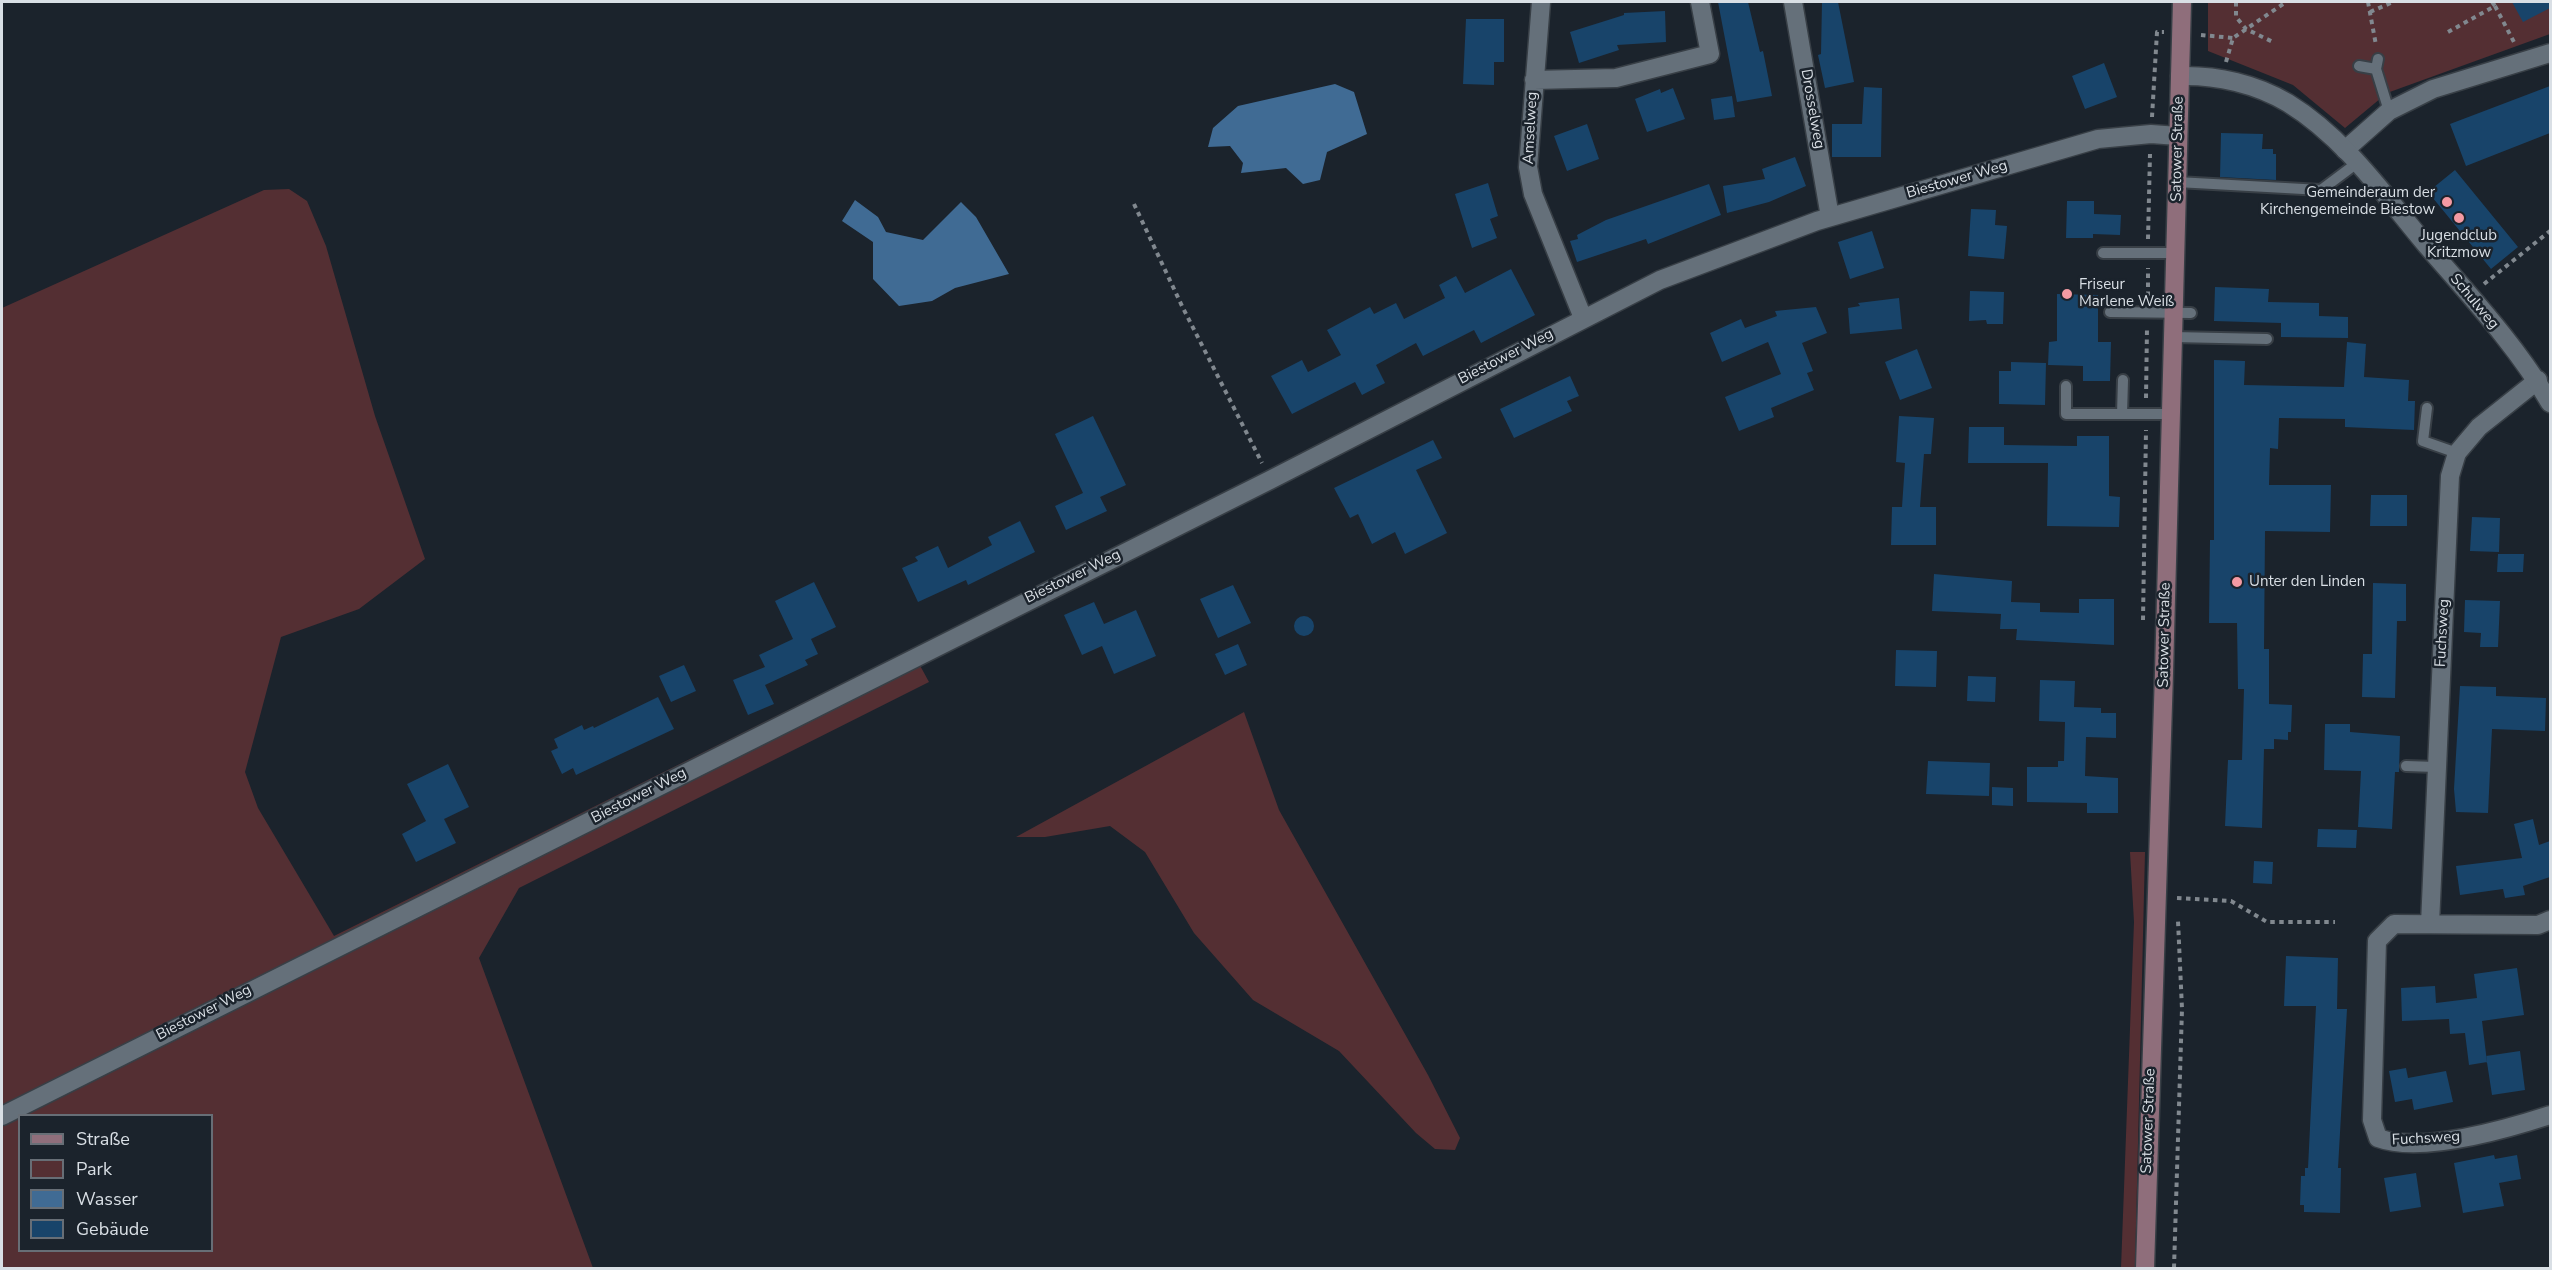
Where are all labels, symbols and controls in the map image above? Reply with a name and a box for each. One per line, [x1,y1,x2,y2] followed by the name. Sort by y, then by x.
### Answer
[1796,68,1828,150] street label: Drosselweg
[1520,91,1542,165] street label: Amselweg
[2168,96,2188,202] street label: Satower Straße
[1904,157,2010,203] street label: Biestower Weg
[2260,184,2435,219] place label: Gemeinderaum der Kirchengemeinde Biestow
[2440,195,2454,209] marker: Gemeinderaum der Kirchengemeinde Biestow
[2452,211,2466,225] marker: Jugendclub Kritzmow
[2421,227,2497,262] place label: Jugendclub Kritzmow
[2446,271,2502,333] street label: Schulweg
[2079,276,2174,311] place label: Friseur Marlene Weiß
[2060,287,2074,301] marker: Friseur Marlene Weiß
[1455,325,1557,389] street label: Biestower Weg
[1022,546,1124,608] street label: Biestower Weg
[2249,573,2365,591] place label: Unter den Linden
[2230,575,2244,589] marker: Unter den Linden
[2155,582,2175,688] street label: Satower Straße
[2432,598,2454,668] street label: Fuchsweg
[588,764,690,828] street label: Biestower Weg
[153,981,255,1045] street label: Biestower Weg
[2138,1068,2160,1174] street label: Satower Straße
[18,1114,213,1252] legend
[76,1127,130,1151] text: Straße
[2391,1128,2461,1150] street label: Fuchsweg
[76,1157,112,1181] text: Park
[76,1187,138,1211] text: Wasser
[76,1217,149,1241] text: Gebäude

